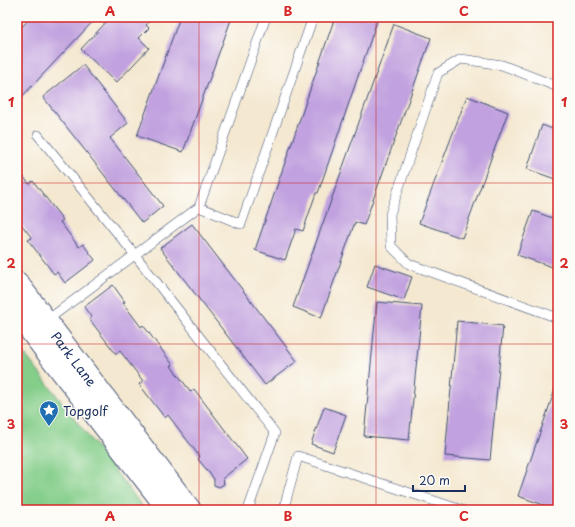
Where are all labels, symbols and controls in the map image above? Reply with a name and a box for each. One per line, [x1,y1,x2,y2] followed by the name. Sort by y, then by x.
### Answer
[105,1,115,20] text: A
[284,1,293,20] text: B
[459,1,469,20] text: C
[8,92,14,111] text: 1
[561,92,567,111] text: 1
[6,253,16,272] text: 2
[559,253,569,272] text: 2
[48,327,102,390] street label: Park Lane
[38,399,60,427] place icon: Topgolf
[63,401,109,420] place label: Topgolf
[7,414,16,433] text: 3
[560,414,569,433] text: 3
[413,467,465,493] scale bar
[419,471,450,489] text: 20 m
[105,506,115,525] text: A
[284,506,293,525] text: B
[459,506,469,525] text: C

